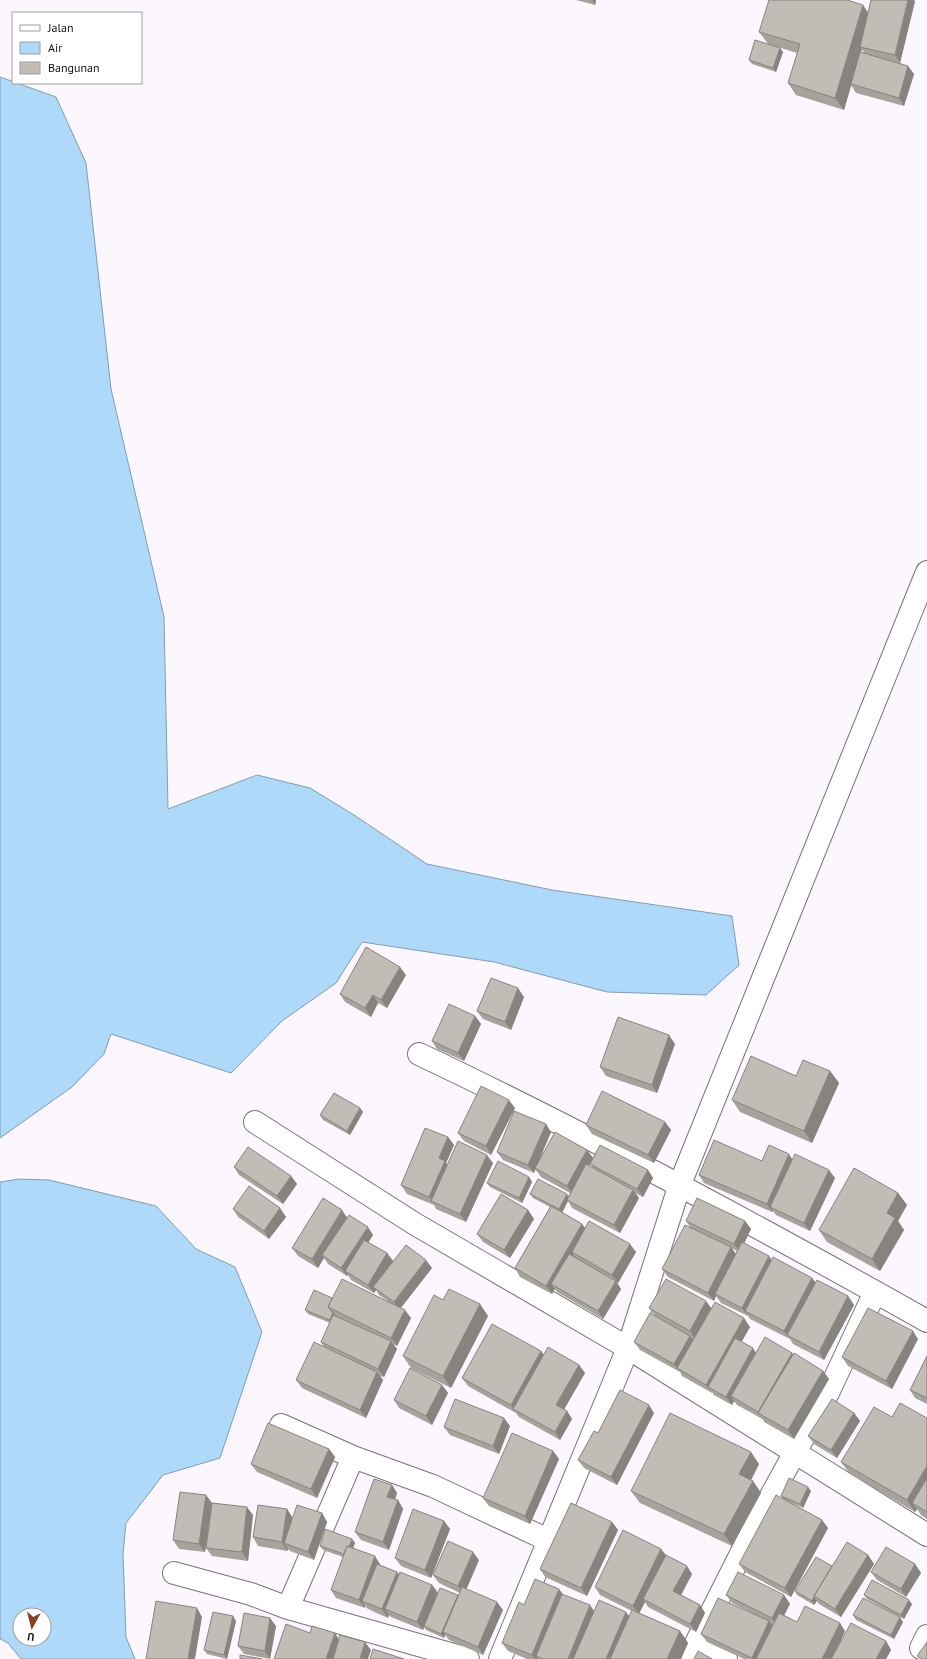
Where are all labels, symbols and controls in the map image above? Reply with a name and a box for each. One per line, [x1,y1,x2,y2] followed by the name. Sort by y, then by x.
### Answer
[12,12,142,84] legend
[47,20,73,35] text: Jalan
[48,40,62,55] text: Air
[48,60,100,75] text: Bangunan
[12,1607,52,1647] north arrow
[26,1630,35,1644] text: U

